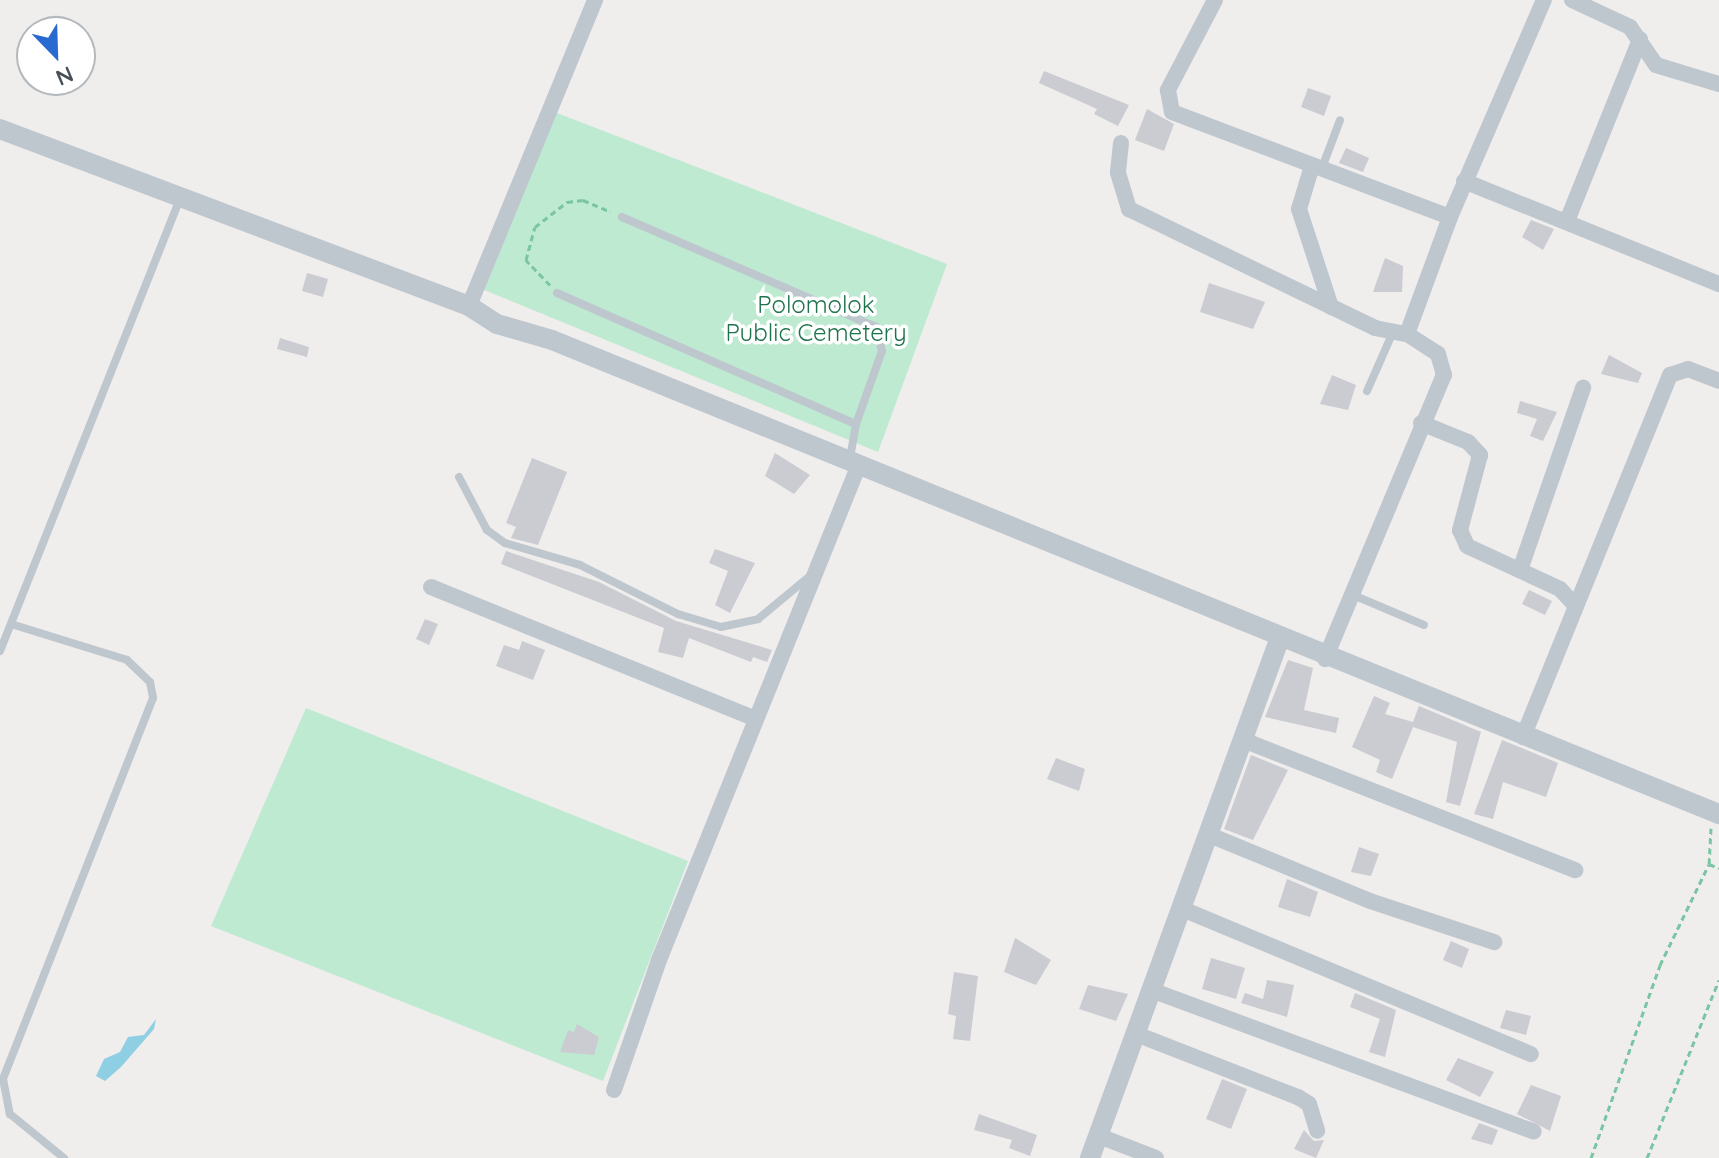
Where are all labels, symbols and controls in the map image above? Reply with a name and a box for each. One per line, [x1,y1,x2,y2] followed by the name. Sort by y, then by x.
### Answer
[16,16,96,96] north arrow
[52,60,78,92] text: N
[725,291,907,347] park label: Polomolok Public Cemetery

